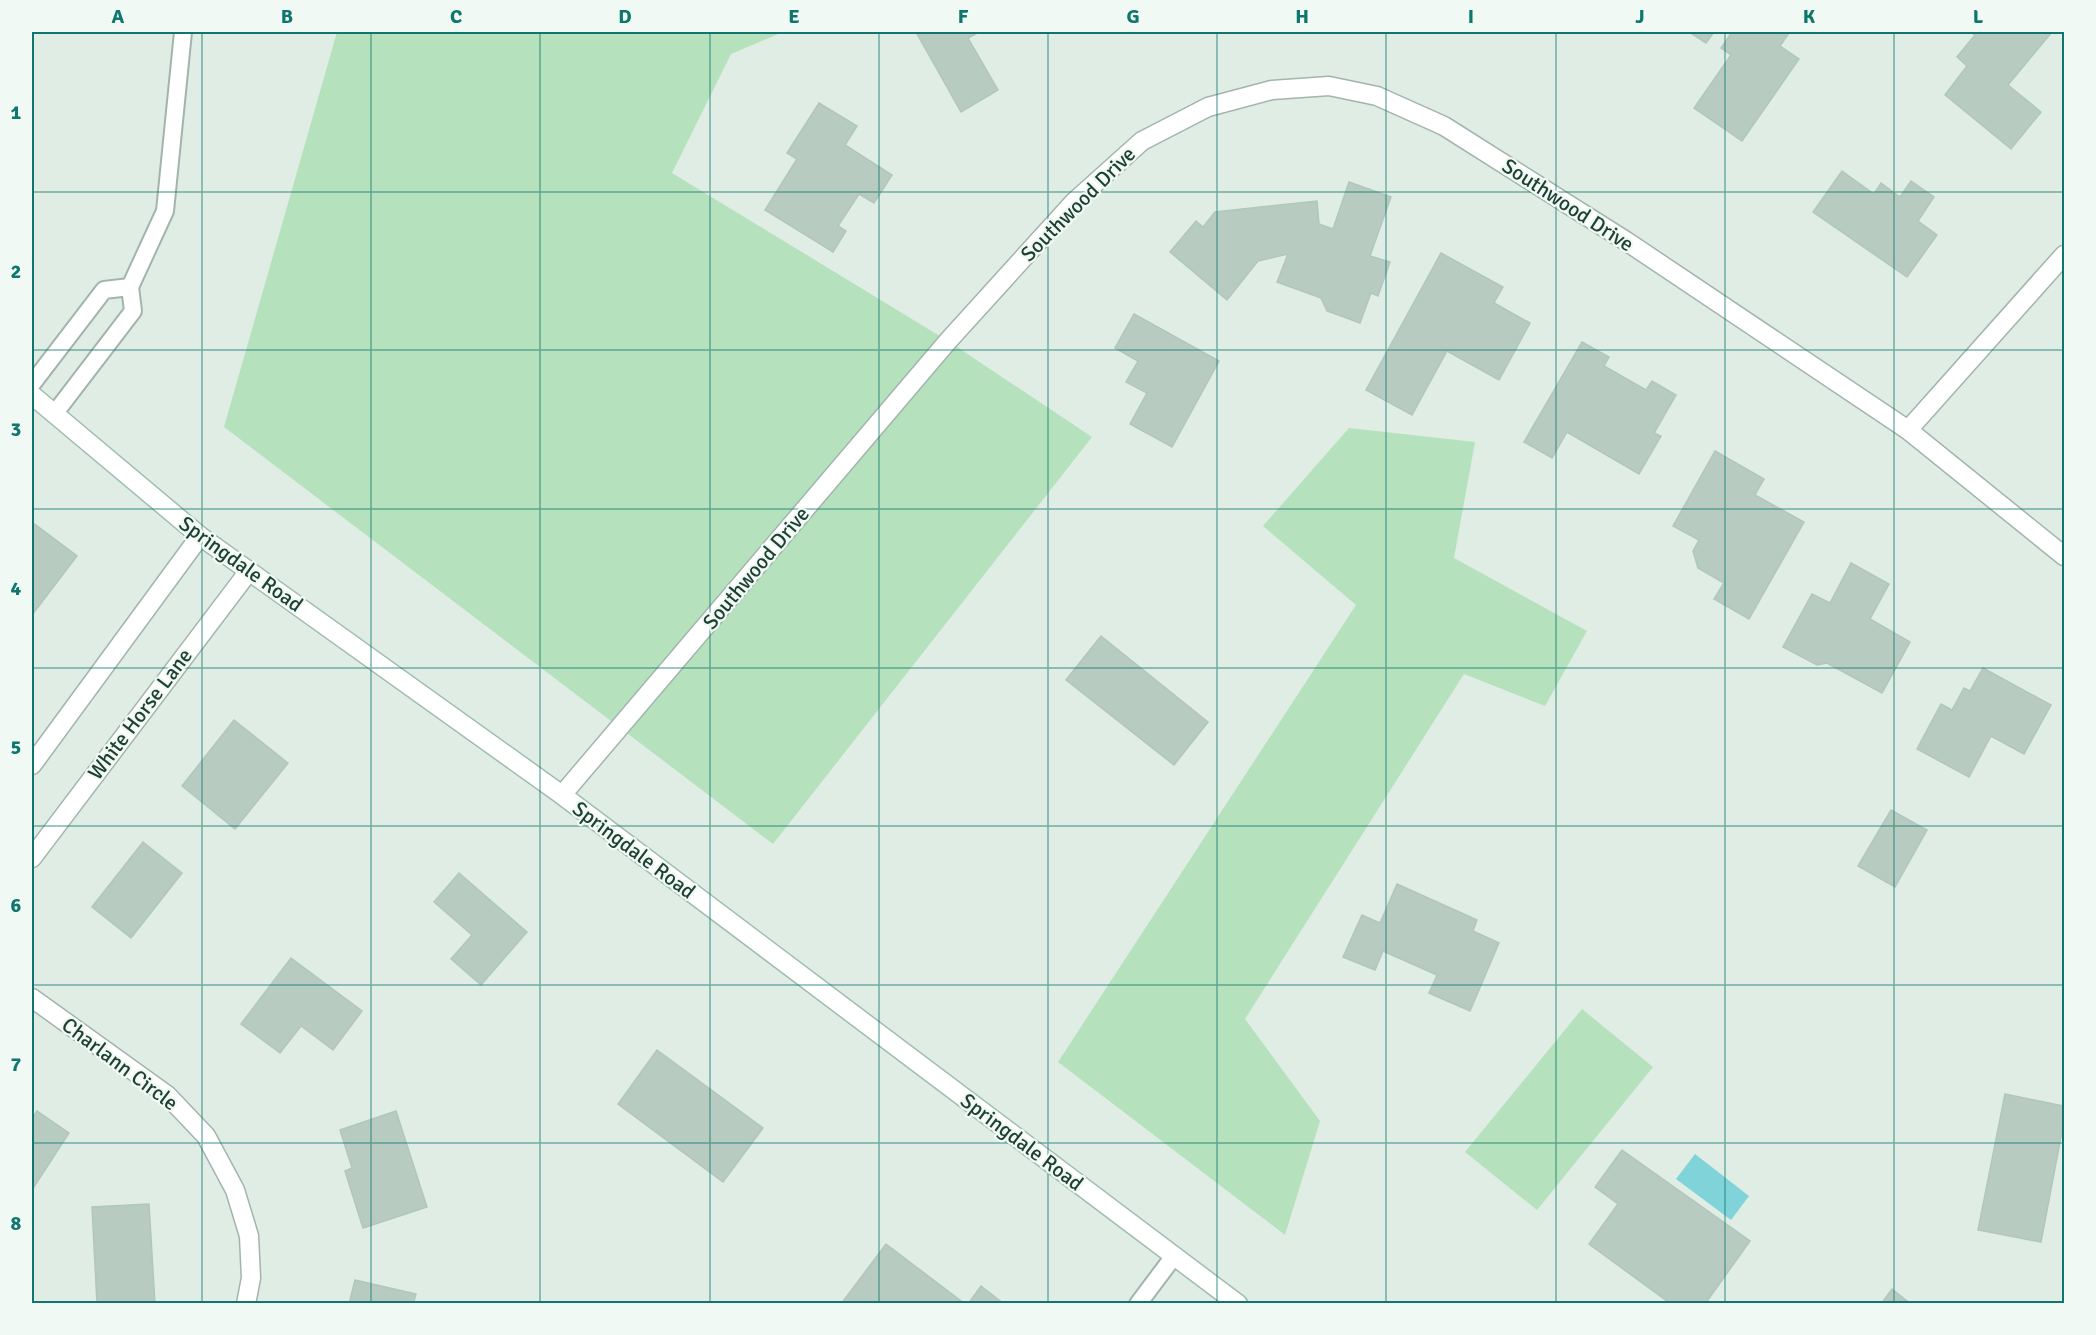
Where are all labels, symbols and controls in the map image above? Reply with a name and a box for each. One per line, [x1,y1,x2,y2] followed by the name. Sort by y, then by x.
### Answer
[112,4,125,29] text: A
[281,4,293,29] text: B
[450,4,462,29] text: C
[618,4,632,29] text: D
[788,4,800,29] text: E
[958,4,969,29] text: F
[1126,4,1140,29] text: G
[1295,4,1309,29] text: H
[1468,4,1474,29] text: I
[1635,4,1645,29] text: J
[1803,4,1816,29] text: K
[1973,4,1984,29] text: L
[11,100,22,125] text: 1
[1015,141,1141,267] street label: Southwood Drive
[1497,153,1639,257] street label: Southwood Drive
[11,259,21,284] text: 2
[11,417,21,442] text: 3
[697,501,815,635] street label: Southwood Drive
[174,510,308,618] street label: Springdale Road
[11,576,22,601] text: 4
[82,643,198,785] street label: White Horse Lane
[11,735,21,760] text: 5
[568,795,700,905] street label: Springdale Road
[11,893,22,918] text: 6
[57,1012,183,1116] street label: Charlann Circle
[11,1052,22,1077] text: 7
[956,1087,1088,1197] street label: Springdale Road
[11,1211,22,1236] text: 8

